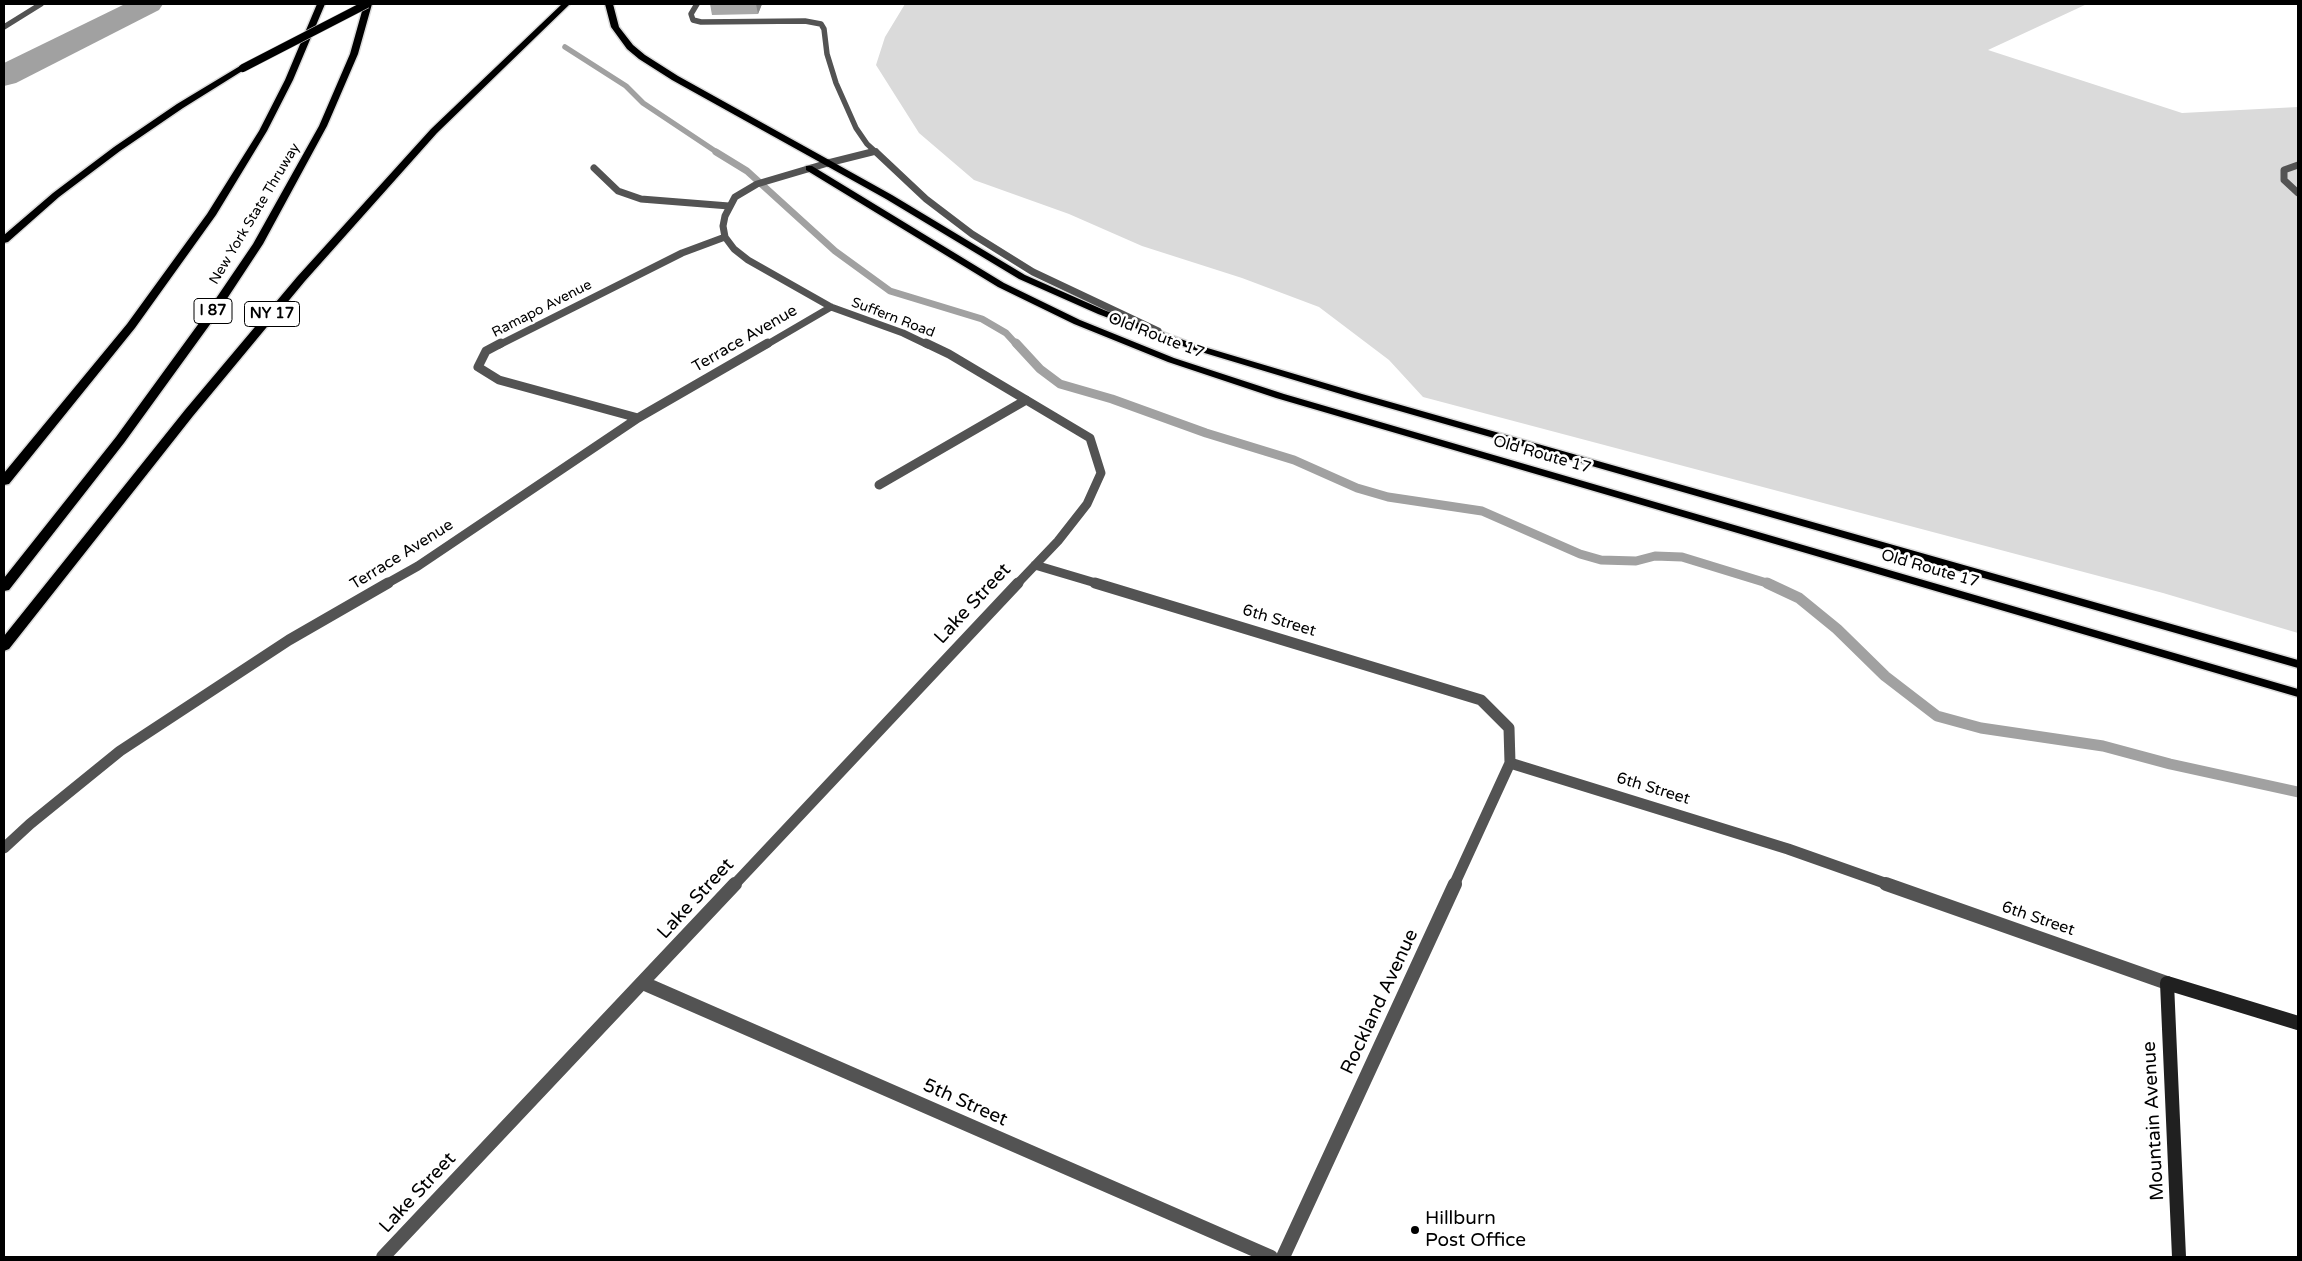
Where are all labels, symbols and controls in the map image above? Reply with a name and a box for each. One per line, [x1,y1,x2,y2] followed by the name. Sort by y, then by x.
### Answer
[206,140,304,288] street label: New York State Thruway
[489,277,595,341] street label: Ramapo Avenue
[849,294,937,342] street label: Suffern Road
[194,298,232,324] road number: I 87
[689,301,801,377] street label: Terrace Avenue
[244,302,300,326] road number: NY 17
[1105,309,1207,363] street label: Old Route 17
[1491,432,1593,478] street label: Old Route 17
[347,516,457,594] street label: Terrace Avenue
[1879,546,1981,592] street label: Old Route 17
[930,559,1016,649] street label: Lake Street
[1240,601,1318,641] street label: 6th Street
[1614,769,1692,809] street label: 6th Street
[653,854,739,944] street label: Lake Street
[1999,898,2077,940] street label: 6th Street
[1336,926,1424,1078] street label: Rockland Avenue
[2138,1041,2170,1201] street label: Mountain Avenue
[919,1074,1011,1132] street label: 5th Street
[375,1148,461,1238] street label: Lake Street
[1425,1208,1526,1252] place label: Hillburn Post Office
[1409,1224,1421,1236] marker: Hillburn Post Office

